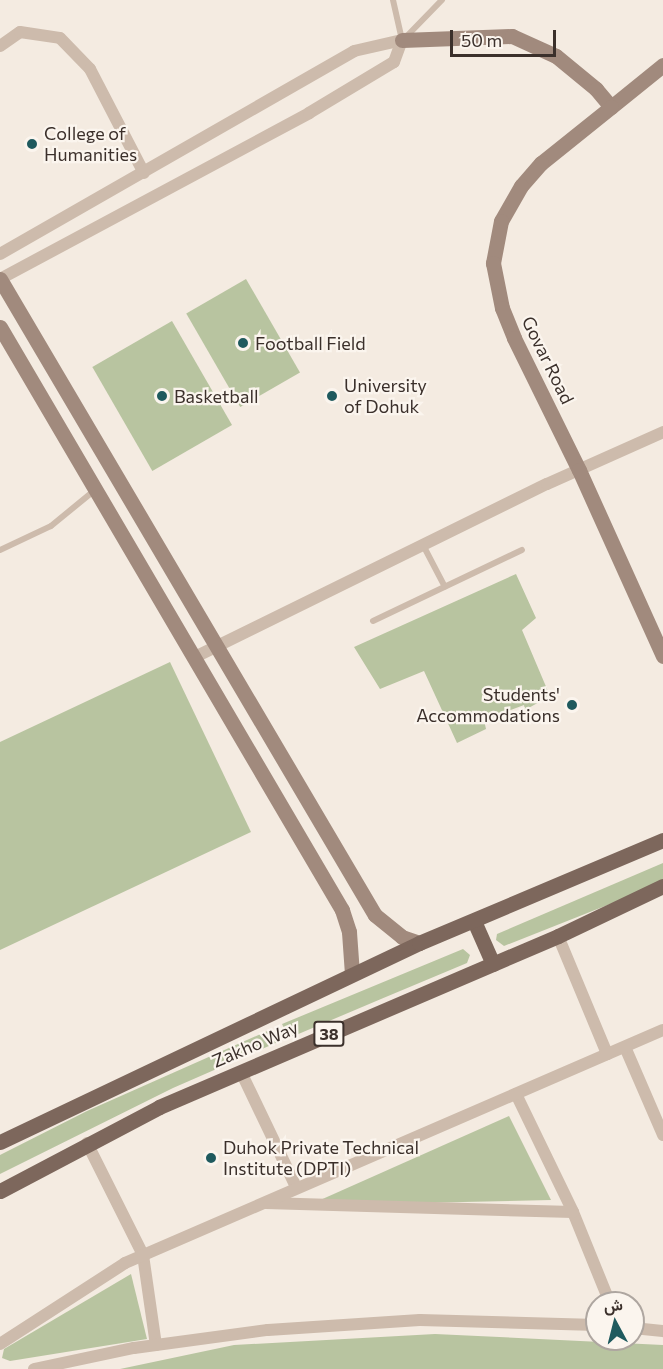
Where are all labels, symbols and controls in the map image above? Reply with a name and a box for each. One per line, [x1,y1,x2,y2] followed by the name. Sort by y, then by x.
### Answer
[453,18,560,56] scale bar
[461,29,502,51] text: 50 m
[44,123,137,166] place label: College of Humanities
[25,137,39,151] marker: College of Humanities
[518,313,578,407] street label: Govar Road
[255,332,366,354] place label: Football Field
[236,336,250,350] marker: Football Field
[344,375,427,418] place label: University of Dohuk
[174,385,259,407] place label: Basketball
[155,389,169,403] marker: Basketball
[325,389,339,403] marker: University of Dohuk
[416,684,560,726] place label: Students' Accommodations
[565,698,579,712] marker: Students' Accommodations
[209,1016,301,1072] street label: Zakho Way
[312,1021,346,1047] road number: 38
[223,1137,419,1180] place label: Duhok Private Technical Institute (DPTI)
[204,1151,218,1165] marker: Duhok Private Technical Institute (DPTI)
[585,1291,645,1351] north arrow
[602,1294,624,1315] text: ش

